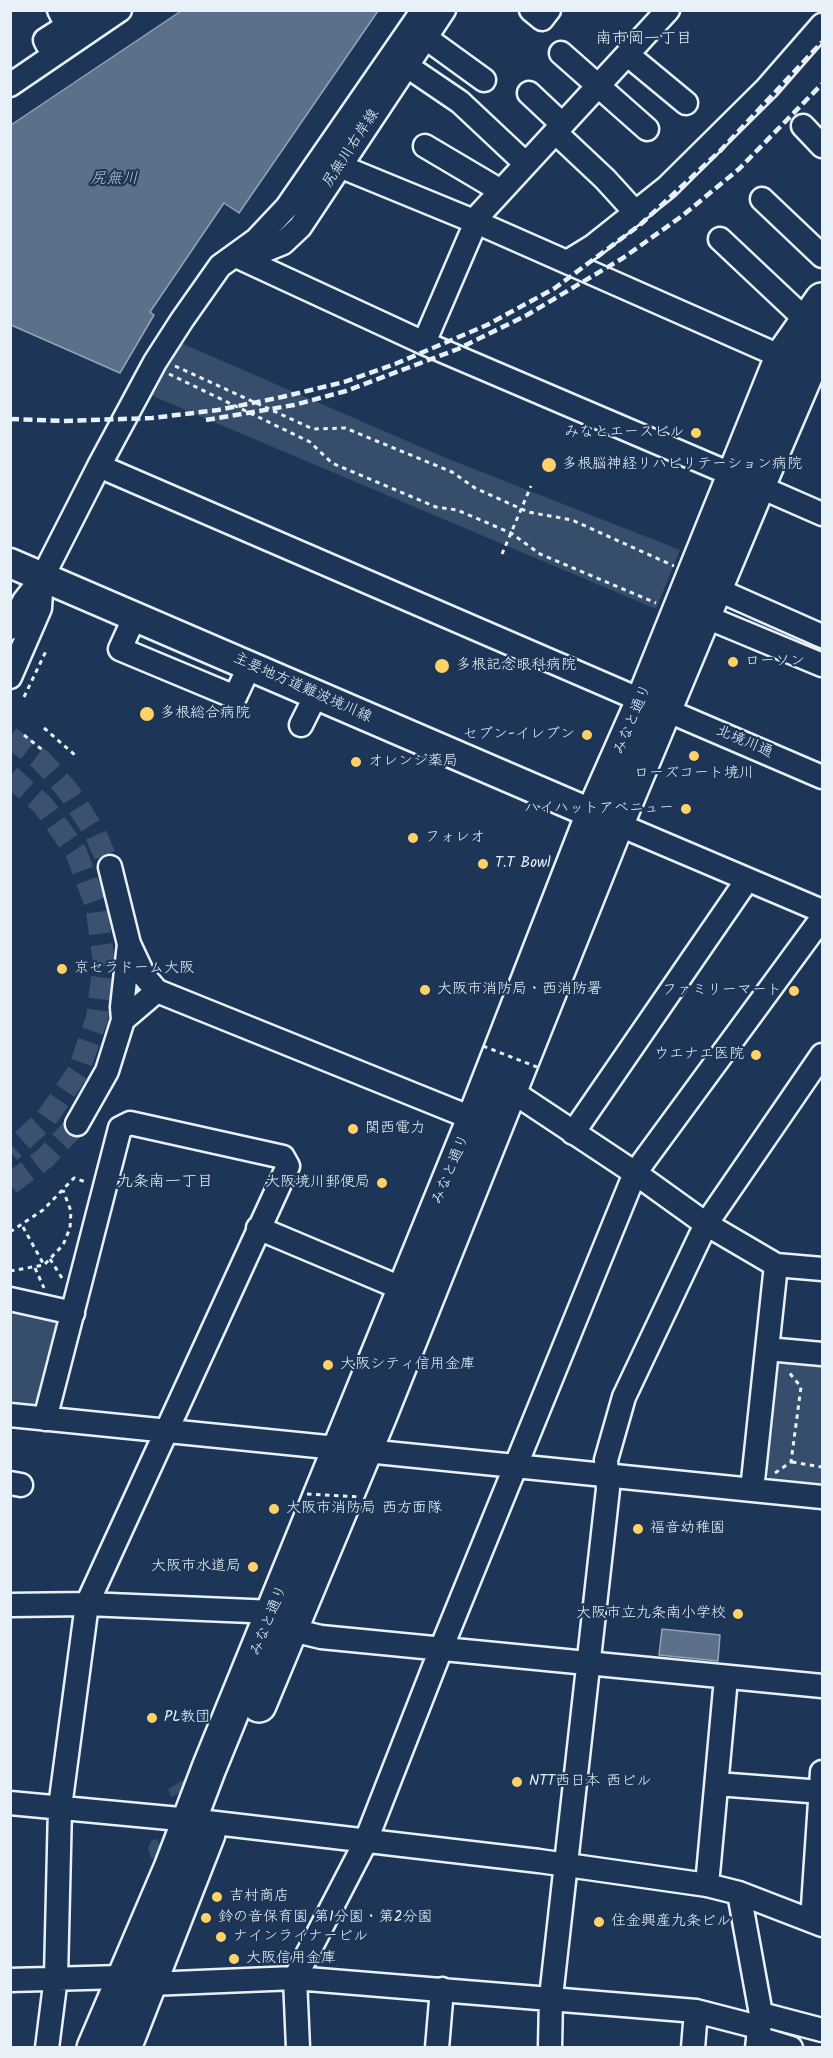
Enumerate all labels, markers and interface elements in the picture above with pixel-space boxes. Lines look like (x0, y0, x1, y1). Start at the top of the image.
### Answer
district label: 南市岡一丁目 (596, 30, 692, 50)
street label: 尻無川右岸線 (320, 106, 384, 192)
water label: 尻無川 (90, 170, 138, 190)
place label: みなとエースビル (564, 424, 684, 442)
marker: みなとエースビル (689, 426, 703, 440)
marker: 多根脳神経リハビリテーション病院 (540, 456, 558, 474)
place label: 多根脳神経リハビリテーション病院 (562, 456, 802, 474)
street label: 主要地方道難波境川線 (230, 650, 374, 728)
place label: ローソン (745, 653, 805, 671)
marker: ローソン (726, 655, 740, 669)
marker: 多根記念眼科病院 (433, 657, 451, 675)
place label: 多根記念眼科病院 (456, 657, 576, 675)
street label: みなと通り (611, 682, 657, 758)
marker: 多根総合病院 (138, 705, 156, 723)
place label: 多根総合病院 (160, 705, 250, 723)
street label: 北境川通 (713, 723, 775, 763)
place label: セブン-イレブン (463, 726, 575, 744)
marker: セブン-イレブン (580, 728, 594, 742)
marker: ローズコート境川 (687, 749, 701, 763)
place label: オレンジ薬局 (368, 753, 458, 771)
marker: オレンジ薬局 (349, 755, 363, 769)
place label: ローズコート境川 (634, 765, 754, 783)
place label: ハイハットアベニュー (524, 800, 674, 818)
marker: ハイハットアベニュー (679, 802, 693, 816)
place label: フォレオ (425, 829, 485, 847)
marker: フォレオ (406, 831, 420, 845)
place label: T.T Bowl (495, 855, 551, 873)
marker: T.T Bowl (476, 857, 490, 871)
place label: 京セラドーム大阪 (74, 960, 194, 978)
marker: 京セラドーム大阪 (55, 962, 69, 976)
place label: 大阪市消防局・西消防署 (437, 981, 602, 999)
place label: ファミリーマート (662, 982, 782, 1000)
marker: 大阪市消防局・西消防署 (418, 983, 432, 997)
marker: ファミリーマート (787, 984, 801, 998)
place label: ウエナエ医院 (654, 1046, 744, 1064)
marker: ウエナエ医院 (749, 1048, 763, 1062)
place label: 関西電力 (365, 1120, 425, 1138)
marker: 関西電力 (346, 1122, 360, 1136)
street label: みなと通り (429, 1132, 475, 1208)
district label: 九条南一丁目 (117, 1173, 213, 1193)
place label: 大阪境川郵便局 (265, 1174, 370, 1192)
marker: 大阪境川郵便局 (375, 1176, 389, 1190)
place label: 大阪シティ信用金庫 (340, 1356, 475, 1374)
marker: 大阪シティ信用金庫 (321, 1358, 335, 1372)
place label: 大阪市消防局 西方面隊 (286, 1500, 442, 1518)
marker: 大阪市消防局 西方面隊 (267, 1502, 281, 1516)
place label: 福音幼稚園 (650, 1520, 725, 1538)
marker: 福音幼稚園 (631, 1522, 645, 1536)
place label: 大阪市水道局 (151, 1558, 241, 1576)
marker: 大阪市水道局 (246, 1560, 260, 1574)
street label: みなと通り (248, 1583, 292, 1659)
place label: 大阪市立九条南小学校 (576, 1605, 726, 1623)
marker: 大阪市立九条南小学校 (731, 1607, 745, 1621)
place label: PL教団 (164, 1709, 210, 1727)
marker: PL教団 (145, 1711, 159, 1725)
place label: NTT西日本 西ビル (529, 1773, 651, 1791)
marker: NTT西日本 西ビル (510, 1775, 524, 1789)
place label: 吉村商店 (229, 1888, 289, 1906)
marker: 吉村商店 (210, 1890, 224, 1904)
place label: 鈴の音保育園 第1分園・第2分園 (218, 1909, 432, 1927)
marker: 鈴の音保育園 第1分園・第2分園 (199, 1911, 213, 1925)
place label: 住金興産九条ビル (611, 1913, 731, 1931)
marker: 住金興産九条ビル (592, 1915, 606, 1929)
place label: ナインライナービル (233, 1928, 368, 1946)
marker: ナインライナービル (214, 1930, 228, 1944)
place label: 大阪信用金庫 (246, 1950, 336, 1968)
marker: 大阪信用金庫 (227, 1952, 241, 1966)

